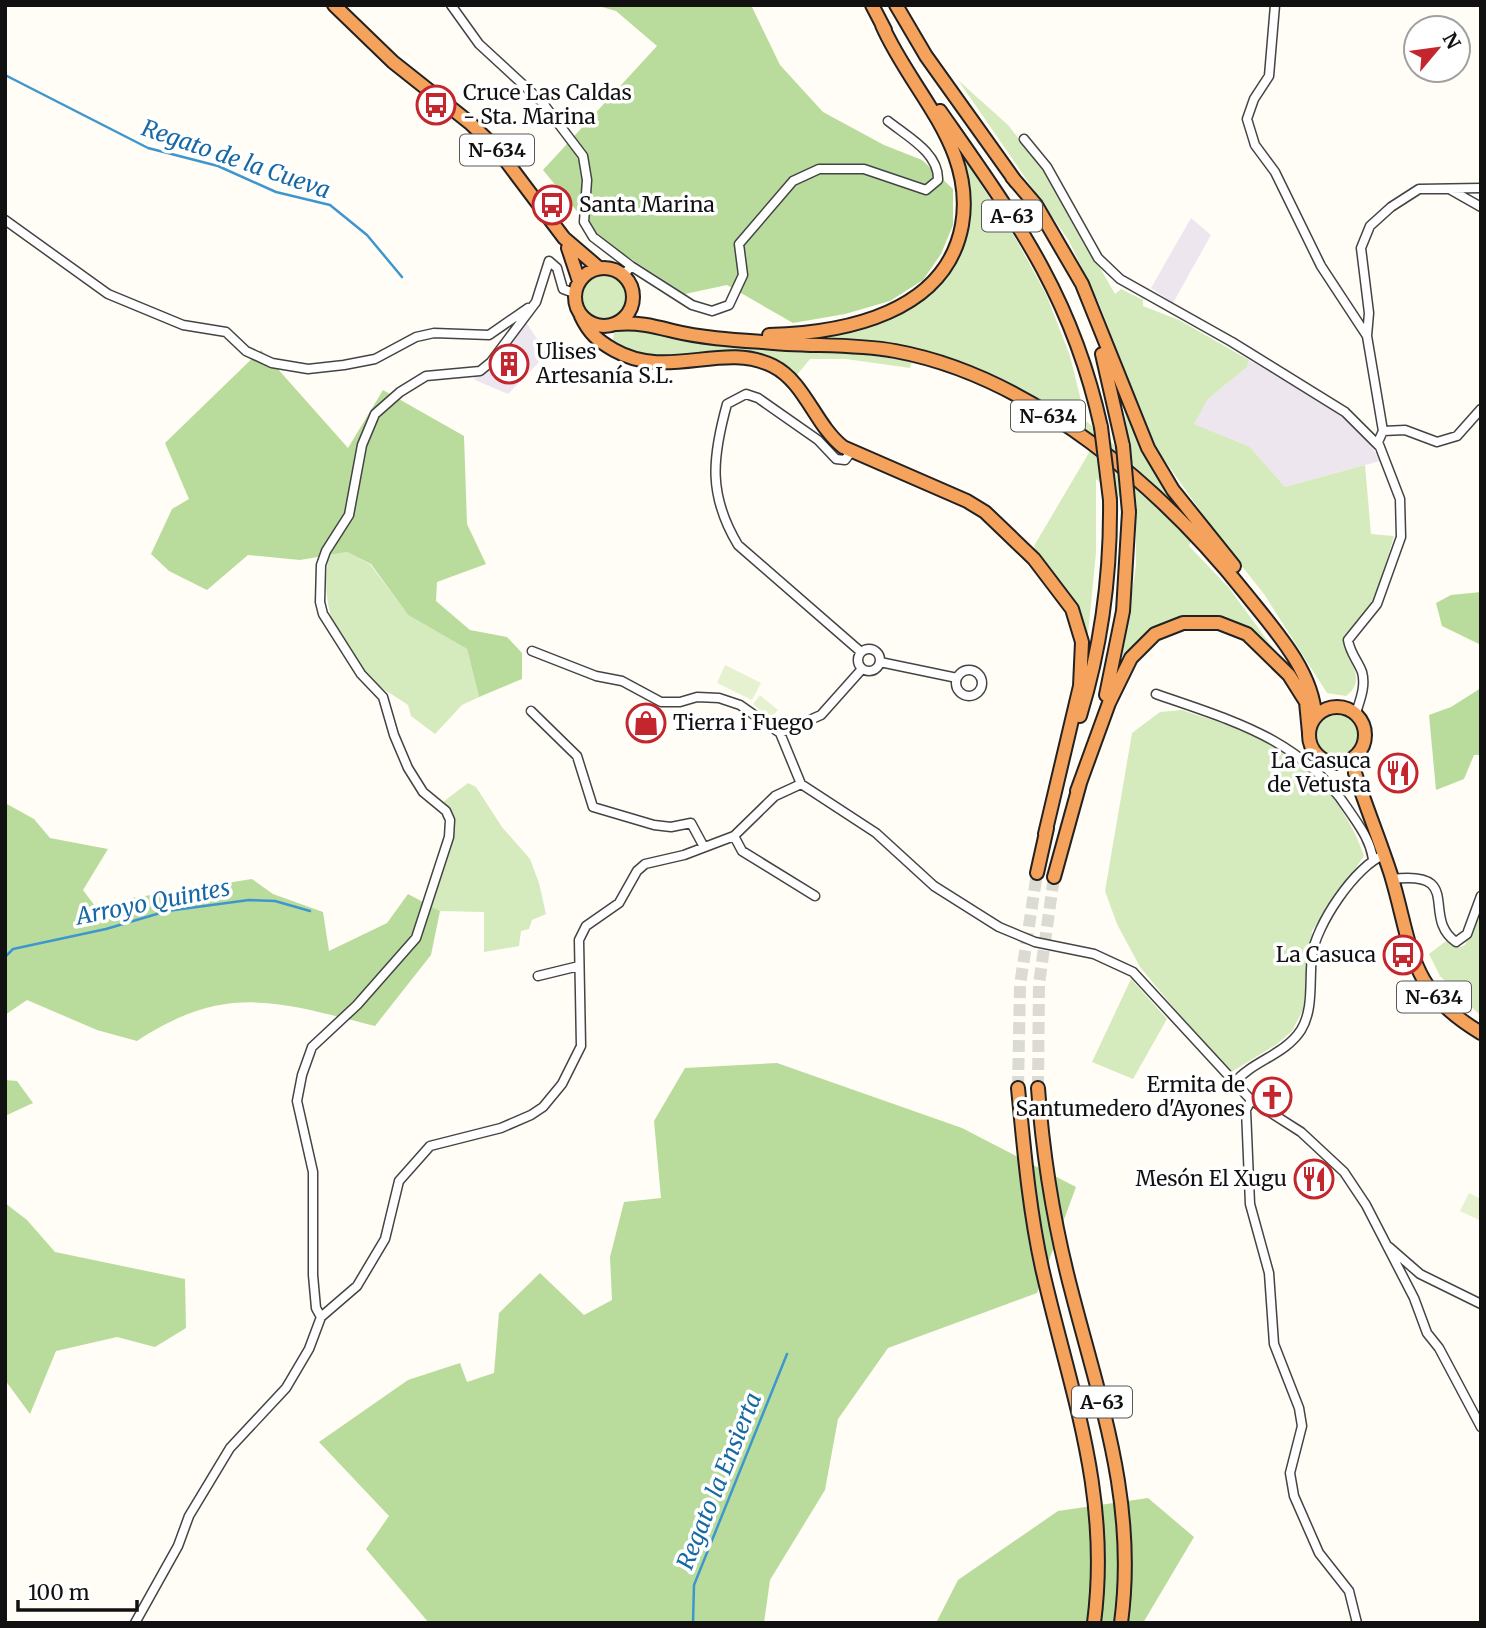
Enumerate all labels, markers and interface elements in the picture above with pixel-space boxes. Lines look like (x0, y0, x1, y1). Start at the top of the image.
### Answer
north arrow (1402, 14, 1472, 84)
text: N (1438, 28, 1466, 53)
place label: Cruce Las Caldas - Sta. Marina (463, 79, 632, 130)
bus stop icon: Cruce Las Caldas - Sta. Marina (415, 84, 457, 126)
water label: Regato de la Cueva (138, 113, 334, 204)
road number: N-634 (460, 134, 534, 166)
bus stop icon: Santa Marina (531, 184, 573, 226)
place label: Santa Marina (579, 191, 715, 218)
road number: A-63 (982, 200, 1042, 232)
place label: Ulises Artesanía S.L. (535, 338, 674, 389)
building icon: Ulises Artesanía S.L. (488, 343, 530, 385)
road number: N-634 (1011, 400, 1085, 432)
shop icon: Tierra i Fuego (625, 702, 667, 744)
place label: Tierra i Fuego (673, 709, 813, 736)
place label: La Casuca de Vetusta (1267, 747, 1371, 798)
restaurant icon: La Casuca de Vetusta (1377, 752, 1419, 794)
water label: Arroyo Quintes (72, 872, 232, 931)
bus stop icon: La Casuca (1382, 934, 1424, 976)
place label: La Casuca (1276, 941, 1376, 968)
road number: N-634 (1397, 981, 1471, 1012)
place label: Ermita de Santumedero d'Ayones (1016, 1071, 1245, 1122)
church icon: Ermita de Santumedero d'Ayones (1251, 1076, 1293, 1118)
restaurant icon: Mesón El Xugu (1293, 1158, 1335, 1200)
place label: Mesón El Xugu (1136, 1165, 1287, 1192)
road number: A-63 (1072, 1386, 1132, 1418)
water label: Regato la Ensierta (670, 1388, 767, 1574)
scale bar (18, 1568, 136, 1612)
text: 100 m (28, 1579, 90, 1606)

